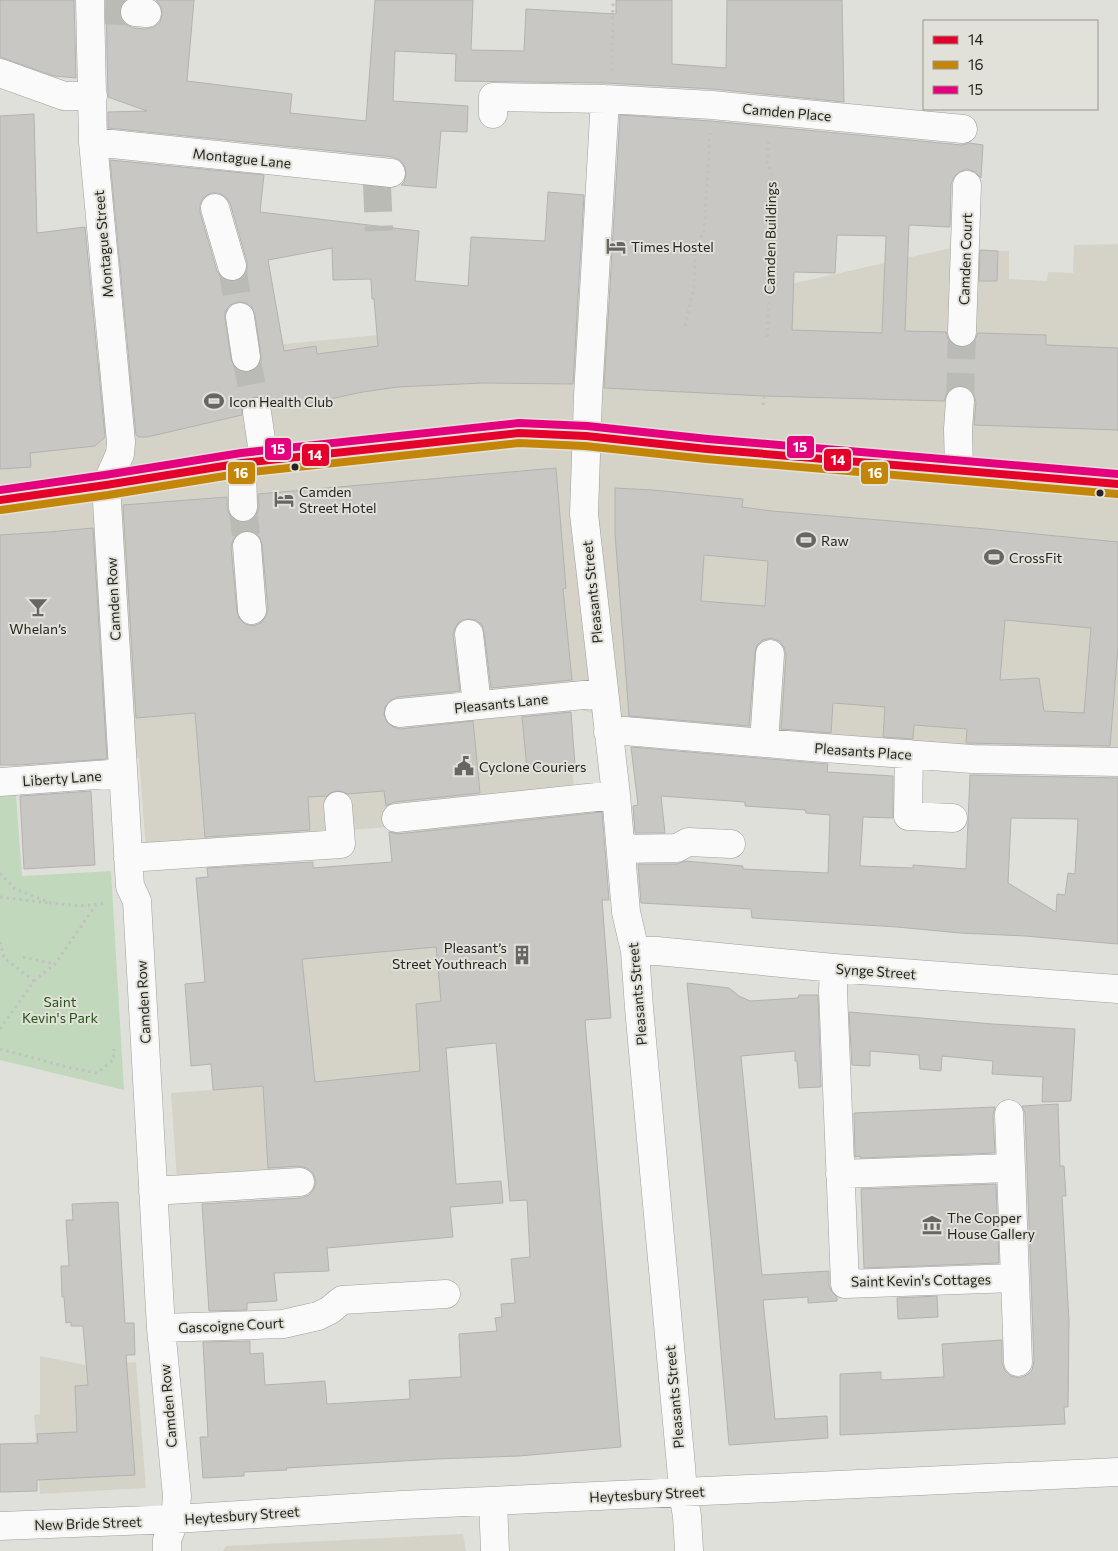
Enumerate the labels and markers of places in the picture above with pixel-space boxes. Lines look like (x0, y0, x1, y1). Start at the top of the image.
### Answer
hotel icon: Times Hostel (605, 235, 627, 257)
place label: Times Hostel (631, 238, 714, 255)
sports icon: Icon Health Club (203, 390, 225, 412)
place label: Icon Health Club (229, 393, 333, 410)
unlabelled marker (290, 462, 300, 472)
place label: Camden Street Hotel (299, 483, 377, 516)
hotel icon: Camden Street Hotel (273, 488, 295, 510)
unlabelled marker (1095, 488, 1105, 498)
sports icon: Raw (795, 529, 817, 551)
place label: Raw (821, 532, 849, 549)
sports icon: CrossFit (983, 546, 1005, 568)
place label: CrossFit (1009, 549, 1063, 566)
bar icon: Whelan’s (27, 596, 49, 618)
place label: Whelan’s (9, 620, 67, 637)
public building icon: Cyclone Couriers (453, 755, 475, 777)
place label: Cyclone Couriers (479, 758, 586, 775)
place label: Pleasant’s Street Youthreach (392, 939, 507, 972)
building icon: Pleasant’s Street Youthreach (511, 944, 533, 966)
place label: The Copper House Gallery (947, 1209, 1035, 1242)
museum icon: The Copper House Gallery (921, 1214, 943, 1236)

